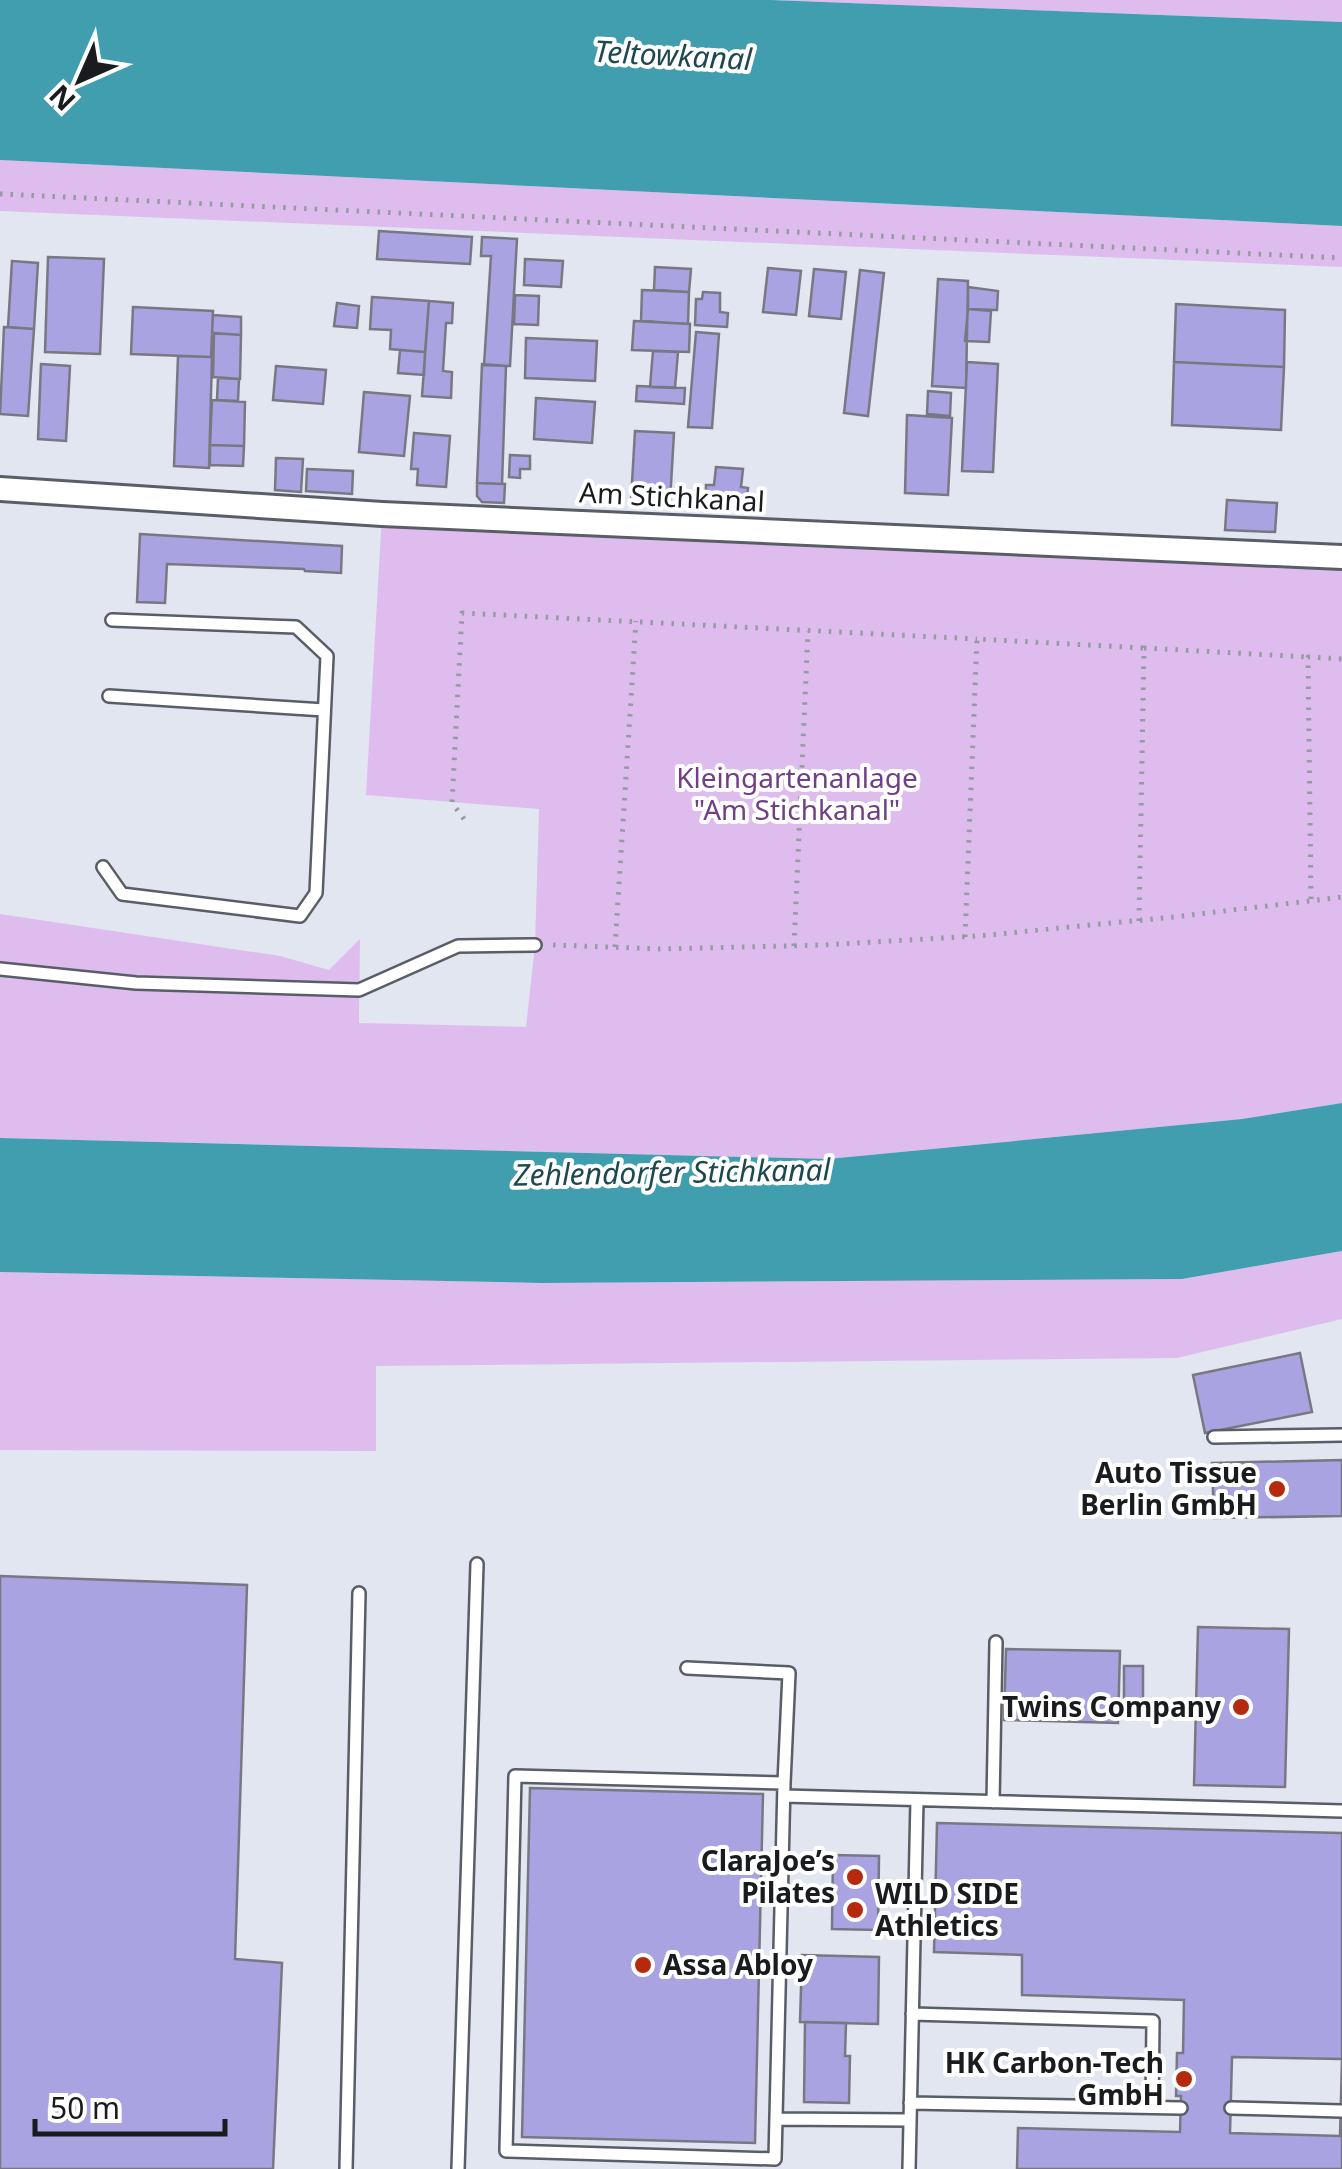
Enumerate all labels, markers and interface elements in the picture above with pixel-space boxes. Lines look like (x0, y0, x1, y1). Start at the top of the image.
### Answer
north arrow (30, 30, 130, 130)
water label: Teltowkanal (593, 30, 754, 79)
text: N (40, 77, 83, 120)
street label: Am Stichkanal (578, 472, 766, 520)
park label: Kleingartenanlage "Am Stichkanal" (676, 758, 918, 828)
water label: Zehlendorfer Stichkanal (512, 1148, 832, 1195)
place label: Auto Tissue Berlin GmbH (1080, 1453, 1257, 1523)
marker: Auto Tissue Berlin GmbH (1266, 1478, 1288, 1500)
place label: Twins Company (1002, 1687, 1221, 1725)
marker: Twins Company (1230, 1696, 1252, 1718)
place label: ClaraJoe’s Pilates (701, 1841, 835, 1911)
marker: ClaraJoe’s Pilates (844, 1866, 866, 1888)
place label: WILD SIDE Athletics (875, 1874, 1019, 1944)
marker: WILD SIDE Athletics (844, 1899, 866, 1921)
place label: Assa Abloy (663, 1945, 813, 1983)
marker: Assa Abloy (632, 1954, 654, 1976)
place label: HK Carbon-Tech GmbH (945, 2043, 1164, 2113)
marker: HK Carbon-Tech GmbH (1173, 2068, 1195, 2090)
scale bar (35, 2074, 225, 2136)
text: 50 m (50, 2087, 120, 2128)

